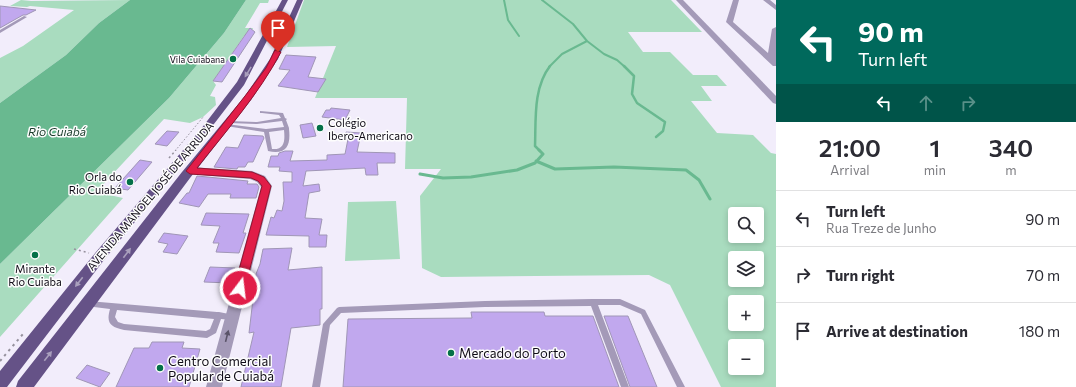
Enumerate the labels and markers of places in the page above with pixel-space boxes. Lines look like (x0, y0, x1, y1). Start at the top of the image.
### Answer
pin (261, 11, 295, 52)
place label: Vila Cuiabana (170, 54, 225, 65)
marker: Vila Cuiabana (228, 54, 238, 64)
place label: Colégio Ibero-Americano (328, 116, 413, 142)
marker: Colégio Ibero-Americano (315, 123, 325, 133)
place label: Orla do Rio Cuiabá (69, 170, 122, 196)
marker: Orla do Rio Cuiabá (125, 177, 135, 187)
marker: Mirante Rio Cuiaba (30, 250, 40, 260)
place label: Mirante Rio Cuiaba (8, 262, 62, 288)
place label: Mercado do Porto (459, 345, 566, 361)
marker: Mercado do Porto (446, 348, 456, 358)
place label: Centro Comercial Popular de Cuiabá (168, 353, 274, 384)
marker: Centro Comercial Popular de Cuiabá (155, 363, 165, 373)

